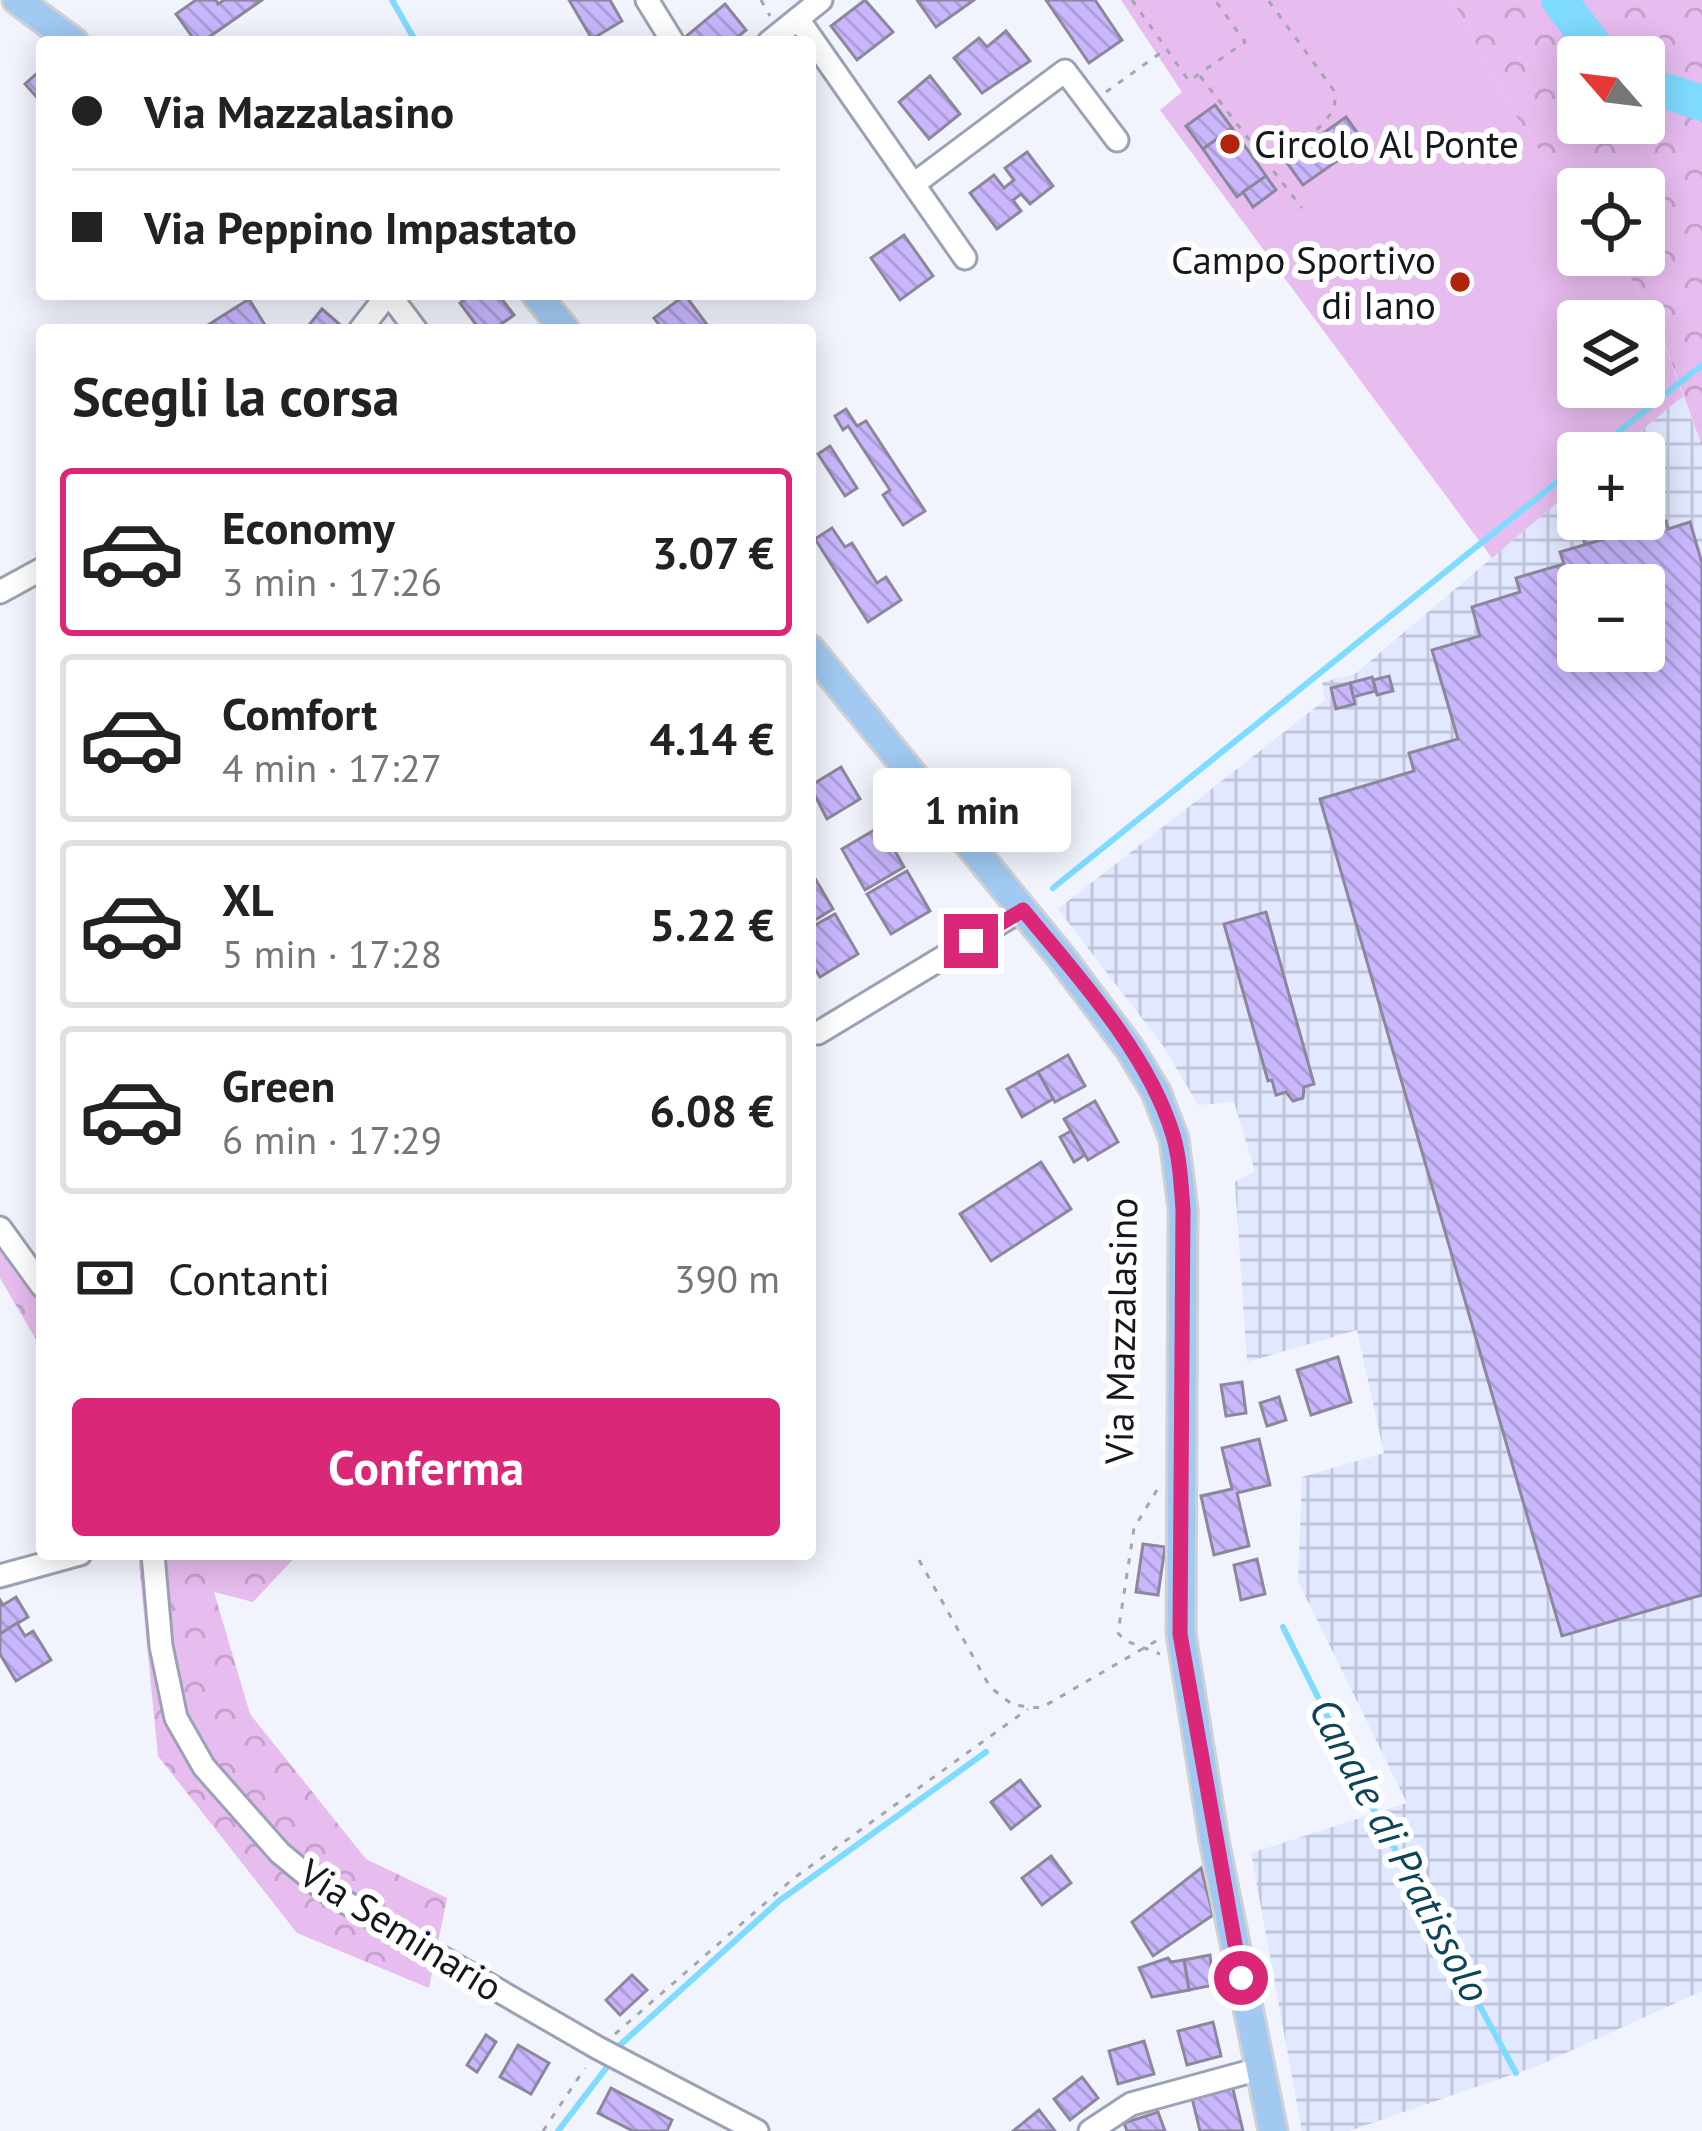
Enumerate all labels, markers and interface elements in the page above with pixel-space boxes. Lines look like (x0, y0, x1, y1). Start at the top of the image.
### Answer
north arrow (1557, 36, 1665, 144)
map controls (1557, 36, 1665, 672)
text: Via Mazzalasino (144, 82, 454, 140)
place label: Circolo Al Ponte (1254, 118, 1519, 169)
marker: Circolo Al Ponte (1217, 131, 1243, 157)
button: locate (1557, 168, 1665, 276)
text: Via Peppino Impastato (144, 198, 577, 256)
place label: Campo Sportivo di Iano (1171, 234, 1436, 330)
marker: Campo Sportivo di Iano (1447, 269, 1473, 295)
button: layers (1557, 300, 1665, 408)
text: Scegli la corsa (72, 361, 400, 431)
button: + (1557, 432, 1665, 540)
icon: car (78, 498, 186, 606)
text: Economy (222, 498, 395, 556)
text: 3.07 € (652, 523, 774, 581)
text: 3 min · 17:26 (222, 556, 442, 607)
button: − (1557, 564, 1665, 672)
icon: car (78, 684, 186, 792)
text: Comfort (222, 684, 377, 742)
text: 4.14 € (649, 709, 774, 767)
text: 4 min · 17:27 (222, 742, 442, 793)
callout: 1 min (872, 767, 1070, 851)
text: 1 min (924, 784, 1020, 835)
icon: car (78, 870, 186, 978)
text: XL (222, 870, 274, 928)
text: 5.22 € (649, 895, 774, 953)
route end (944, 914, 998, 968)
text: 5 min · 17:28 (222, 928, 442, 979)
icon: car (78, 1056, 186, 1164)
text: Green (222, 1056, 335, 1114)
text: 6.08 € (649, 1081, 774, 1139)
text: 6 min · 17:29 (222, 1114, 442, 1165)
street label: Via Mazzalasino (1093, 1197, 1148, 1466)
icon: cash (72, 1245, 138, 1311)
text: Contanti (168, 1249, 330, 1307)
text: 390 m (674, 1253, 780, 1304)
button: Conferma (72, 1398, 780, 1536)
water label: Canale di Pratissolo (1297, 1688, 1504, 2011)
street label: Via Seminario (289, 1846, 512, 2012)
route start (1214, 1951, 1268, 2005)

